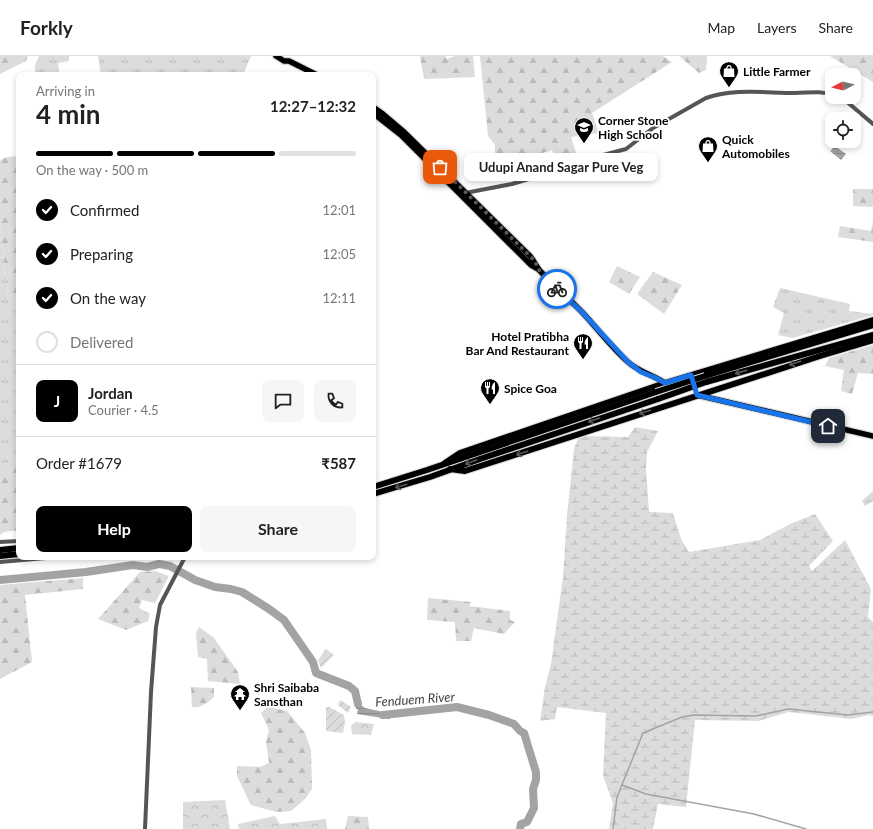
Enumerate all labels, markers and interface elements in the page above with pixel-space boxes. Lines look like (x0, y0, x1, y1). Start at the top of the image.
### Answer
text: Forkly (20, 16, 73, 39)
text: Map (707, 19, 735, 36)
text: Layers (757, 19, 797, 36)
text: Share (819, 19, 853, 36)
shop icon: Little Farmer (718, 60, 740, 88)
place label: Little Farmer (743, 64, 811, 79)
north arrow (825, 68, 861, 104)
map controls (825, 68, 861, 148)
text: Arriving in (36, 83, 95, 99)
text: 12:27–12:32 (270, 97, 356, 115)
text: 4 min (36, 98, 100, 130)
button: locate (825, 112, 861, 148)
place label: Corner Stone High School (598, 113, 669, 142)
school or university icon: Corner Stone High School (573, 116, 595, 144)
place label: Quick Automobiles (721, 132, 790, 161)
shop icon: Quick Automobiles (697, 135, 719, 163)
pin (423, 150, 457, 184)
callout: Udupi Anand Sagar Pure Veg (464, 153, 658, 181)
icon: bag (429, 156, 451, 178)
text: Udupi Anand Sagar Pure Veg (479, 159, 643, 175)
text: On the way · 500 m (36, 162, 148, 178)
icon: check (36, 199, 58, 221)
text: Confirmed (70, 201, 139, 219)
text: 12:01 (323, 202, 356, 218)
icon: check (36, 243, 58, 265)
text: Preparing (70, 245, 133, 263)
text: 12:05 (323, 246, 356, 262)
courier (537, 269, 577, 309)
icon: bike (546, 278, 568, 300)
icon: check (36, 287, 58, 309)
text: On the way (70, 289, 146, 307)
text: 12:11 (323, 290, 356, 306)
place label: Hotel Pratibha Bar And Restaurant (466, 329, 570, 358)
restaurant icon: Hotel Pratibha Bar And Restaurant (572, 332, 594, 360)
text: Delivered (70, 333, 133, 351)
one-way arrow (790, 360, 802, 368)
one-way arrow (735, 369, 748, 376)
restaurant icon: Spice Goa (479, 377, 501, 405)
button: chat (262, 380, 304, 422)
button: phone (314, 380, 356, 422)
place label: Spice Goa (504, 381, 557, 396)
text: Jordan (88, 384, 133, 402)
text: J (54, 392, 60, 410)
text: Courier · 4.5 (88, 402, 159, 418)
one-way arrow (639, 409, 652, 416)
pin (811, 409, 845, 443)
icon: home (817, 415, 839, 437)
one-way arrow (588, 417, 601, 424)
one-way arrow (515, 450, 528, 457)
text: Order #1679 (36, 454, 122, 472)
text: ₹587 (321, 454, 356, 472)
one-way arrow (465, 459, 478, 466)
one-way arrow (395, 483, 408, 490)
button: Help (36, 506, 192, 552)
button: Share (200, 506, 356, 552)
place label: Shri Saibaba Sansthan (254, 680, 319, 709)
temple icon: Shri Saibaba Sansthan (229, 683, 251, 711)
water label: Fenduem River (375, 688, 456, 710)

